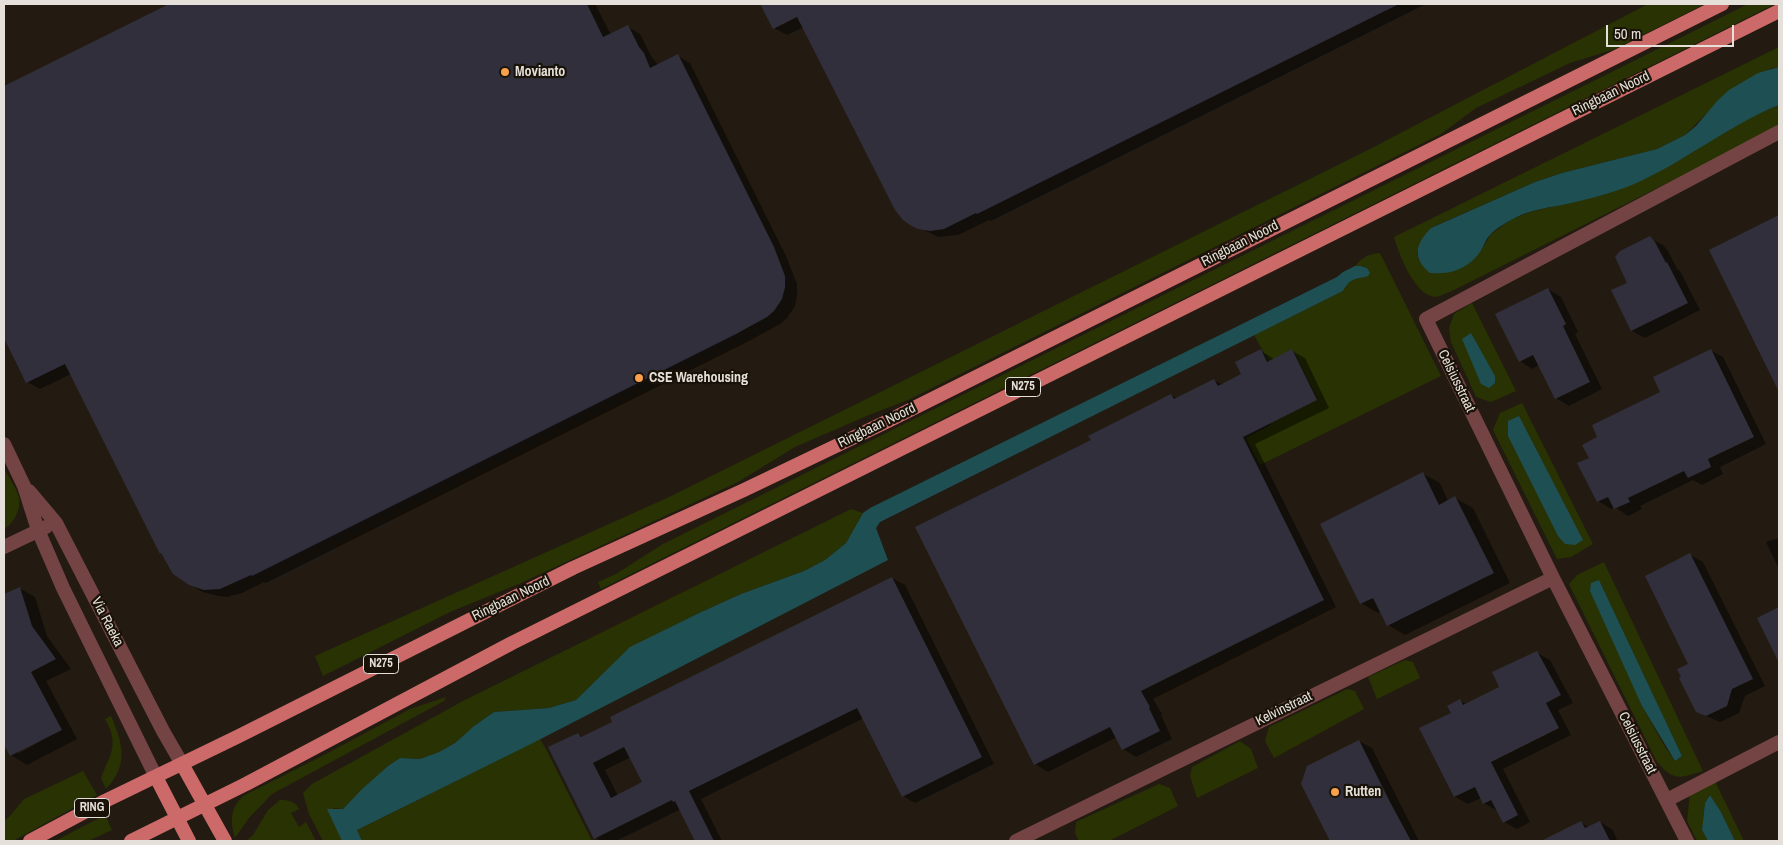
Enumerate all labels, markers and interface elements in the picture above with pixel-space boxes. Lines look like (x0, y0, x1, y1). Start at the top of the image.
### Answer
scale bar (1608, 15, 1736, 47)
text: 50 m (1614, 23, 1641, 44)
place label: Movianto (515, 64, 565, 80)
marker: Movianto (499, 66, 511, 78)
street label: Ringbaan Noord (1569, 68, 1653, 120)
street label: Ringbaan Noord (1199, 217, 1281, 271)
street label: Celsiusstraat (1434, 347, 1478, 415)
place label: CSE Warehousing (649, 370, 748, 386)
marker: CSE Warehousing (633, 372, 645, 384)
road number: N275 (1006, 378, 1040, 397)
street label: Ringbaan Noord (835, 400, 919, 452)
street label: Ringbaan Noord (469, 573, 553, 625)
street label: Via Raeka (87, 594, 127, 650)
road number: N275 (364, 654, 398, 674)
street label: Kelvinstraat (1253, 688, 1315, 730)
street label: Celsiusstraat (1614, 709, 1660, 777)
place label: Rutten (1345, 784, 1381, 800)
marker: Rutten (1329, 786, 1341, 798)
road number: RING (74, 798, 110, 818)

